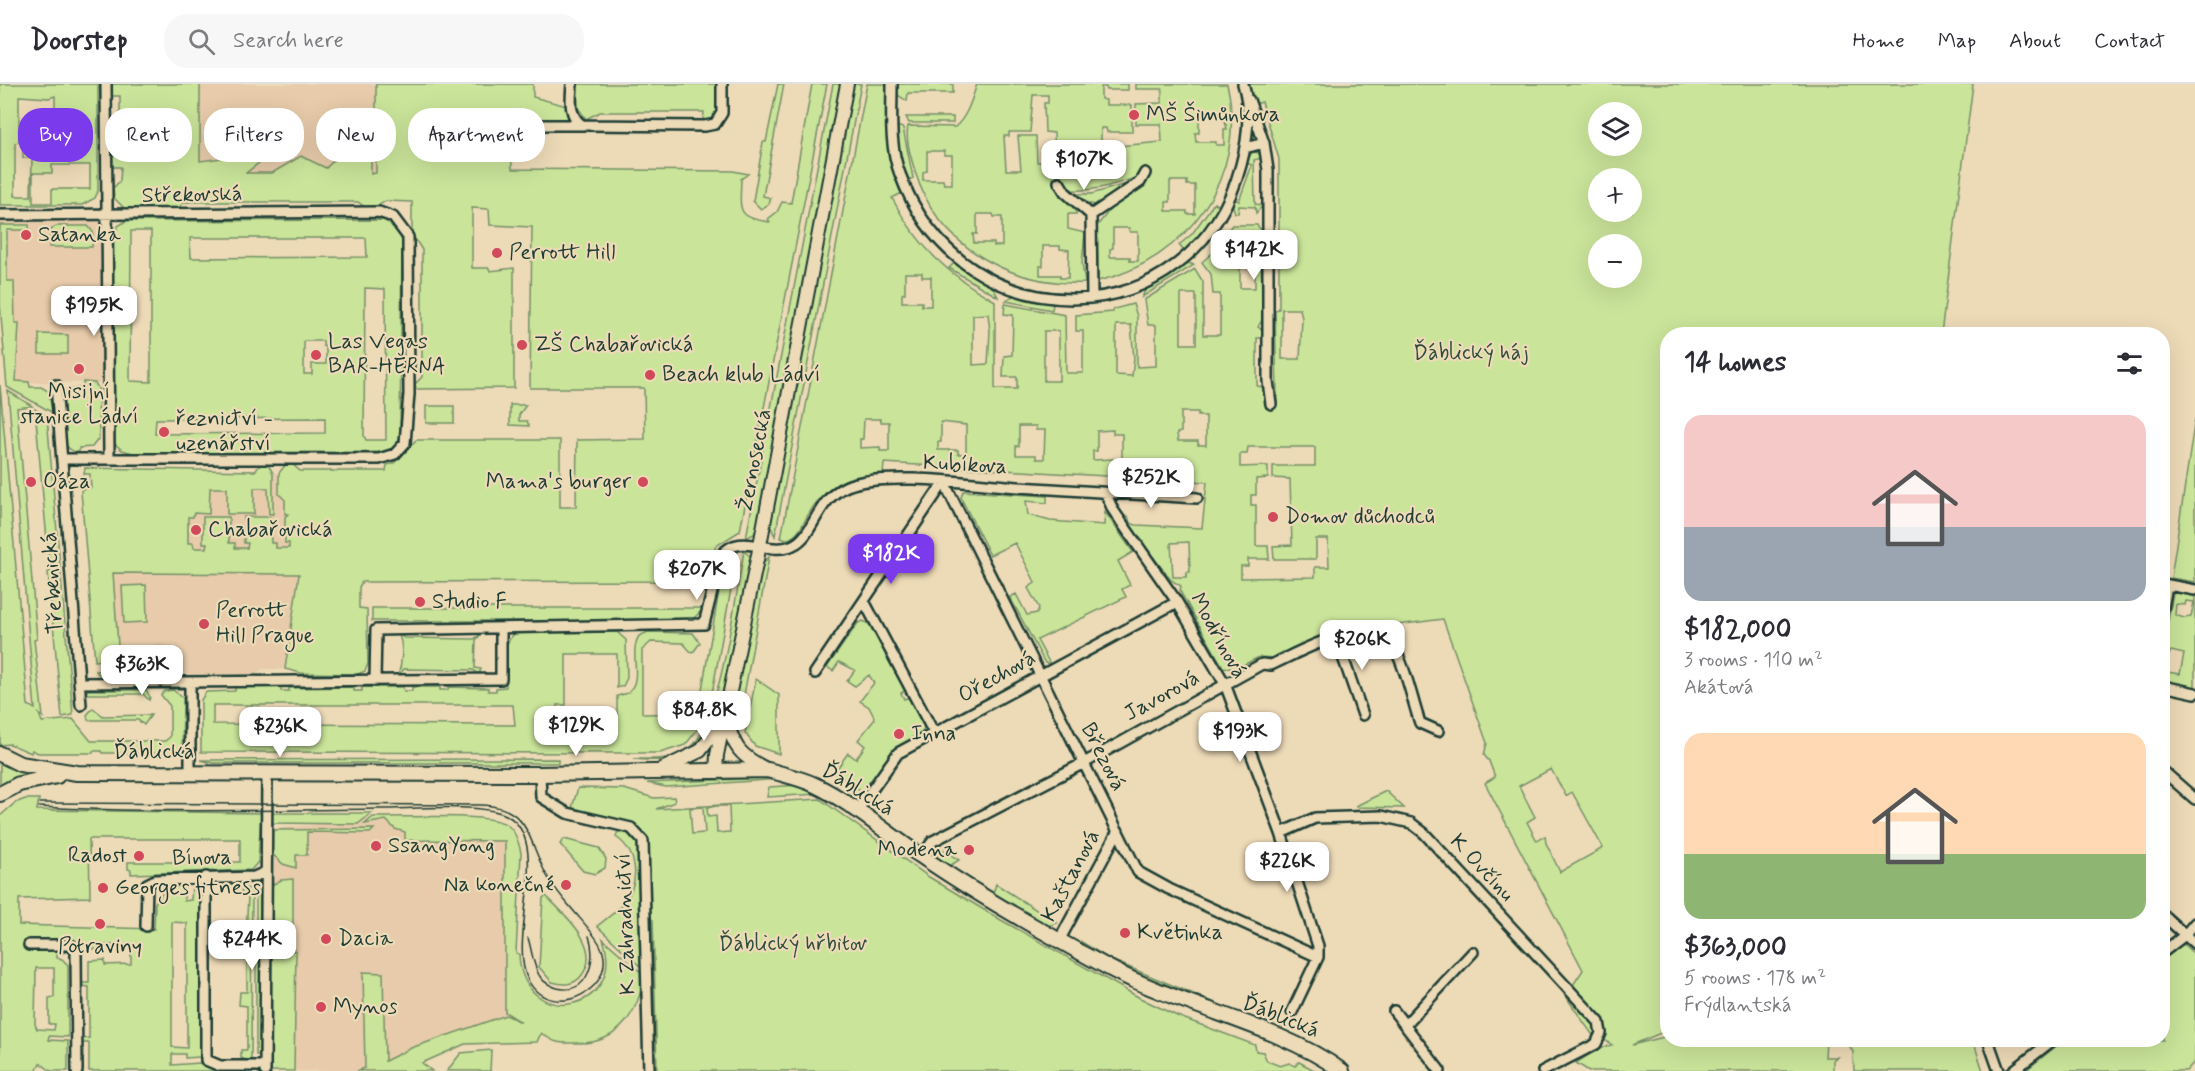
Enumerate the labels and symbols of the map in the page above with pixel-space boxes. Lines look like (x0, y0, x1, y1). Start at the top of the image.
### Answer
place label: MŠ Šimůnkova (1146, 101, 1280, 129)
marker: MŠ Šimůnkova (1127, 108, 1141, 122)
pin: $107K (1042, 140, 1126, 191)
street label: Střekovská (141, 180, 243, 210)
place label: Satanka (38, 221, 121, 249)
marker: Satanka (19, 228, 33, 242)
pin: $142K (1212, 230, 1296, 281)
place label: Perrott Hill (509, 239, 615, 267)
marker: Perrott Hill (490, 246, 504, 260)
pin: $195K (52, 286, 136, 337)
place label: Las Vegas BAR-HERNA (328, 328, 446, 381)
place label: ZŠ Chabařovická (534, 331, 693, 359)
marker: ZŠ Chabařovická (515, 338, 529, 352)
park label: Ďáblický háj (1413, 338, 1529, 367)
marker: Las Vegas BAR-HERNA (309, 348, 323, 362)
place label: Beach klub Ládví (662, 361, 821, 389)
marker: Misijní stanice Ládví (72, 362, 86, 376)
marker: Beach klub Ládví (643, 368, 657, 382)
place label: Misijní stanice Ládví (19, 378, 139, 431)
place label: řeznictví - uzenářství (176, 405, 273, 458)
street label: Žernosecká (731, 406, 779, 514)
marker: řeznictví - uzenářství (157, 425, 171, 439)
street label: Kubíkova (922, 449, 1008, 481)
pin: $252K (1109, 458, 1193, 509)
place label: Oáza (43, 468, 90, 496)
place label: Mama's burger (486, 468, 632, 497)
marker: Oáza (24, 475, 38, 489)
marker: Mama's burger (636, 475, 650, 489)
place label: Domov důchodců (1285, 503, 1435, 531)
marker: Domov důchodců (1266, 510, 1280, 524)
place label: Chabařovická (208, 516, 333, 544)
marker: Chabařovická (189, 523, 203, 537)
street label: Třebenická (35, 531, 71, 635)
pin: $182K (849, 534, 933, 585)
pin: $207K (655, 550, 739, 601)
place label: Studio F (432, 588, 507, 616)
street label: Modřínová (1183, 588, 1253, 684)
marker: Studio F (413, 595, 427, 609)
place label: Perrott Hill Prague (216, 597, 314, 653)
marker: Perrott Hill Prague (197, 617, 211, 631)
pin: $206K (1320, 620, 1404, 671)
street label: Ořechová (953, 644, 1041, 710)
pin: $363K (100, 645, 184, 696)
street label: Javorová (1119, 664, 1205, 728)
pin: $84.8K (655, 691, 753, 742)
pin: $129K (534, 706, 618, 757)
pin: $236K (238, 707, 322, 758)
pin: $193K (1198, 712, 1282, 763)
street label: Březová (1074, 718, 1132, 796)
place label: Inna (911, 720, 956, 748)
marker: Inna (892, 727, 906, 741)
street label: Ďáblická (114, 737, 194, 766)
street label: Ďáblická (816, 756, 900, 823)
street label: Kaštanová (1035, 825, 1107, 927)
street label: K Ovčínu (1444, 828, 1521, 908)
place label: SsangYong (388, 832, 495, 861)
place label: Modena (878, 836, 958, 864)
marker: SsangYong (369, 839, 383, 853)
place label: Radost (68, 842, 127, 870)
pin: $226K (1245, 842, 1329, 893)
street label: Bínova (172, 843, 232, 873)
marker: Modena (962, 843, 976, 857)
marker: Radost (132, 849, 146, 863)
street label: K Zahradnictví (610, 853, 642, 995)
place label: Na konečné (444, 871, 554, 899)
place label: Georges fitness (115, 874, 261, 905)
marker: Na konečné (559, 878, 573, 892)
marker: Georges fitness (96, 881, 110, 895)
marker: Potraviny (93, 917, 107, 931)
place label: Květinka (1137, 919, 1223, 947)
pin: $244K (210, 920, 294, 971)
place label: Dacia (338, 925, 394, 953)
marker: Květinka (1118, 926, 1132, 940)
park label: Ďáblický hřbitov (719, 929, 867, 958)
marker: Dacia (319, 932, 333, 946)
place label: Potraviny (58, 933, 142, 961)
street label: Ďáblická (1238, 988, 1324, 1045)
place label: Mynos (333, 993, 398, 1021)
marker: Mynos (314, 1000, 328, 1014)

